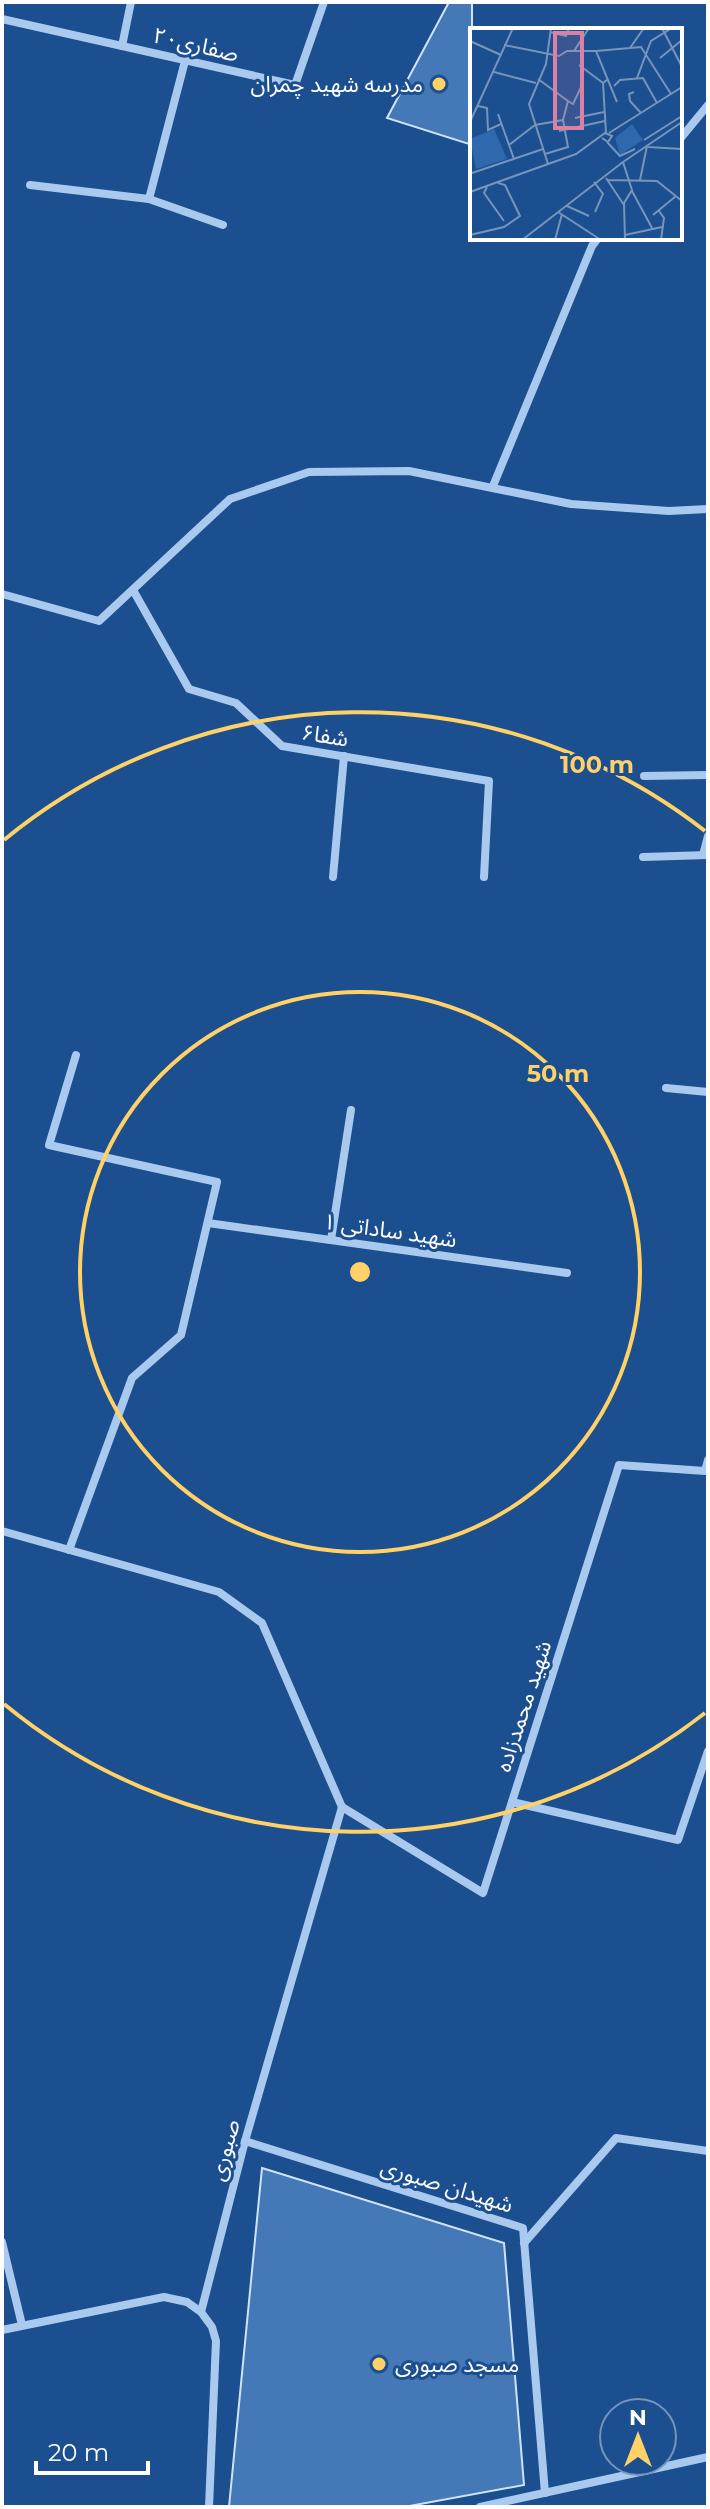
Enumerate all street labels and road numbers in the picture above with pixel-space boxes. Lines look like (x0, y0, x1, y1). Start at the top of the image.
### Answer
street label: صفاری۲۰ (150, 22, 241, 67)
street label: شفا۶ (300, 718, 350, 753)
street label: شهید ساداتی ۱ (321, 1208, 458, 1253)
street label: شهید محمدزاده (490, 1637, 557, 1775)
street label: صبوری (203, 2116, 246, 2184)
street label: شهیدان صبوری (377, 2153, 516, 2218)

